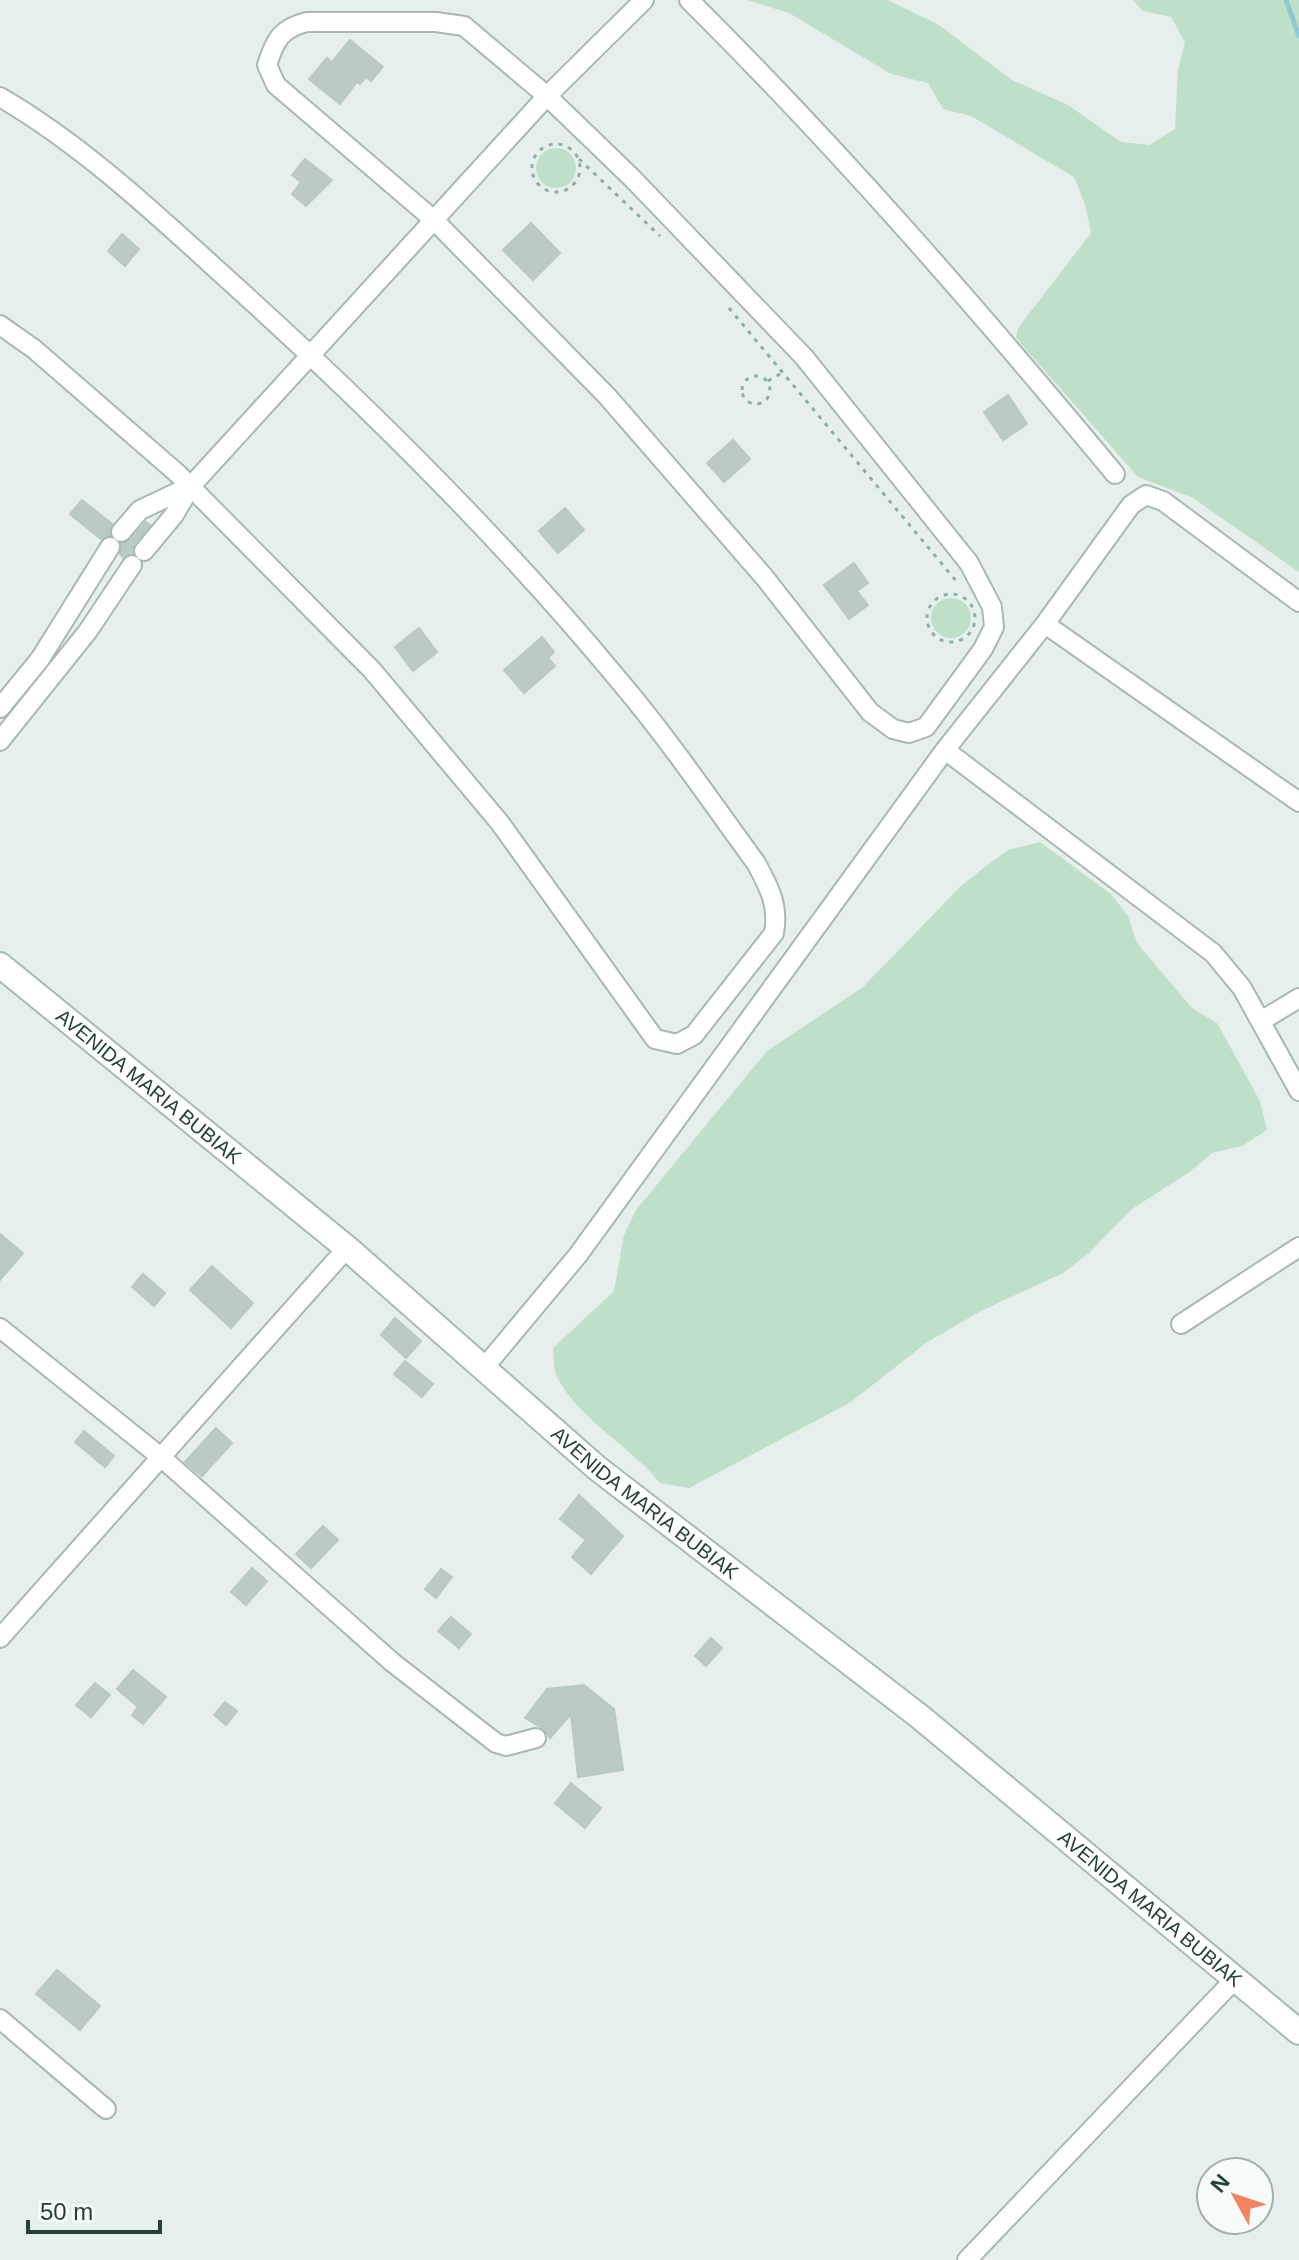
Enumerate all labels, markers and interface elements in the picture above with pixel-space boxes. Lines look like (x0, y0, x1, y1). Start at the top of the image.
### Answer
street label: AVENIDA MARIA BUBIAK (52, 1004, 246, 1169)
street label: AVENIDA MARIA BUBIAK (547, 1422, 743, 1584)
street label: AVENIDA MARIA BUBIAK (1054, 1826, 1247, 1991)
north arrow (1195, 2156, 1275, 2236)
text: N (1205, 2169, 1235, 2198)
scale bar (28, 2184, 160, 2234)
text: 50 m (40, 2198, 93, 2225)

